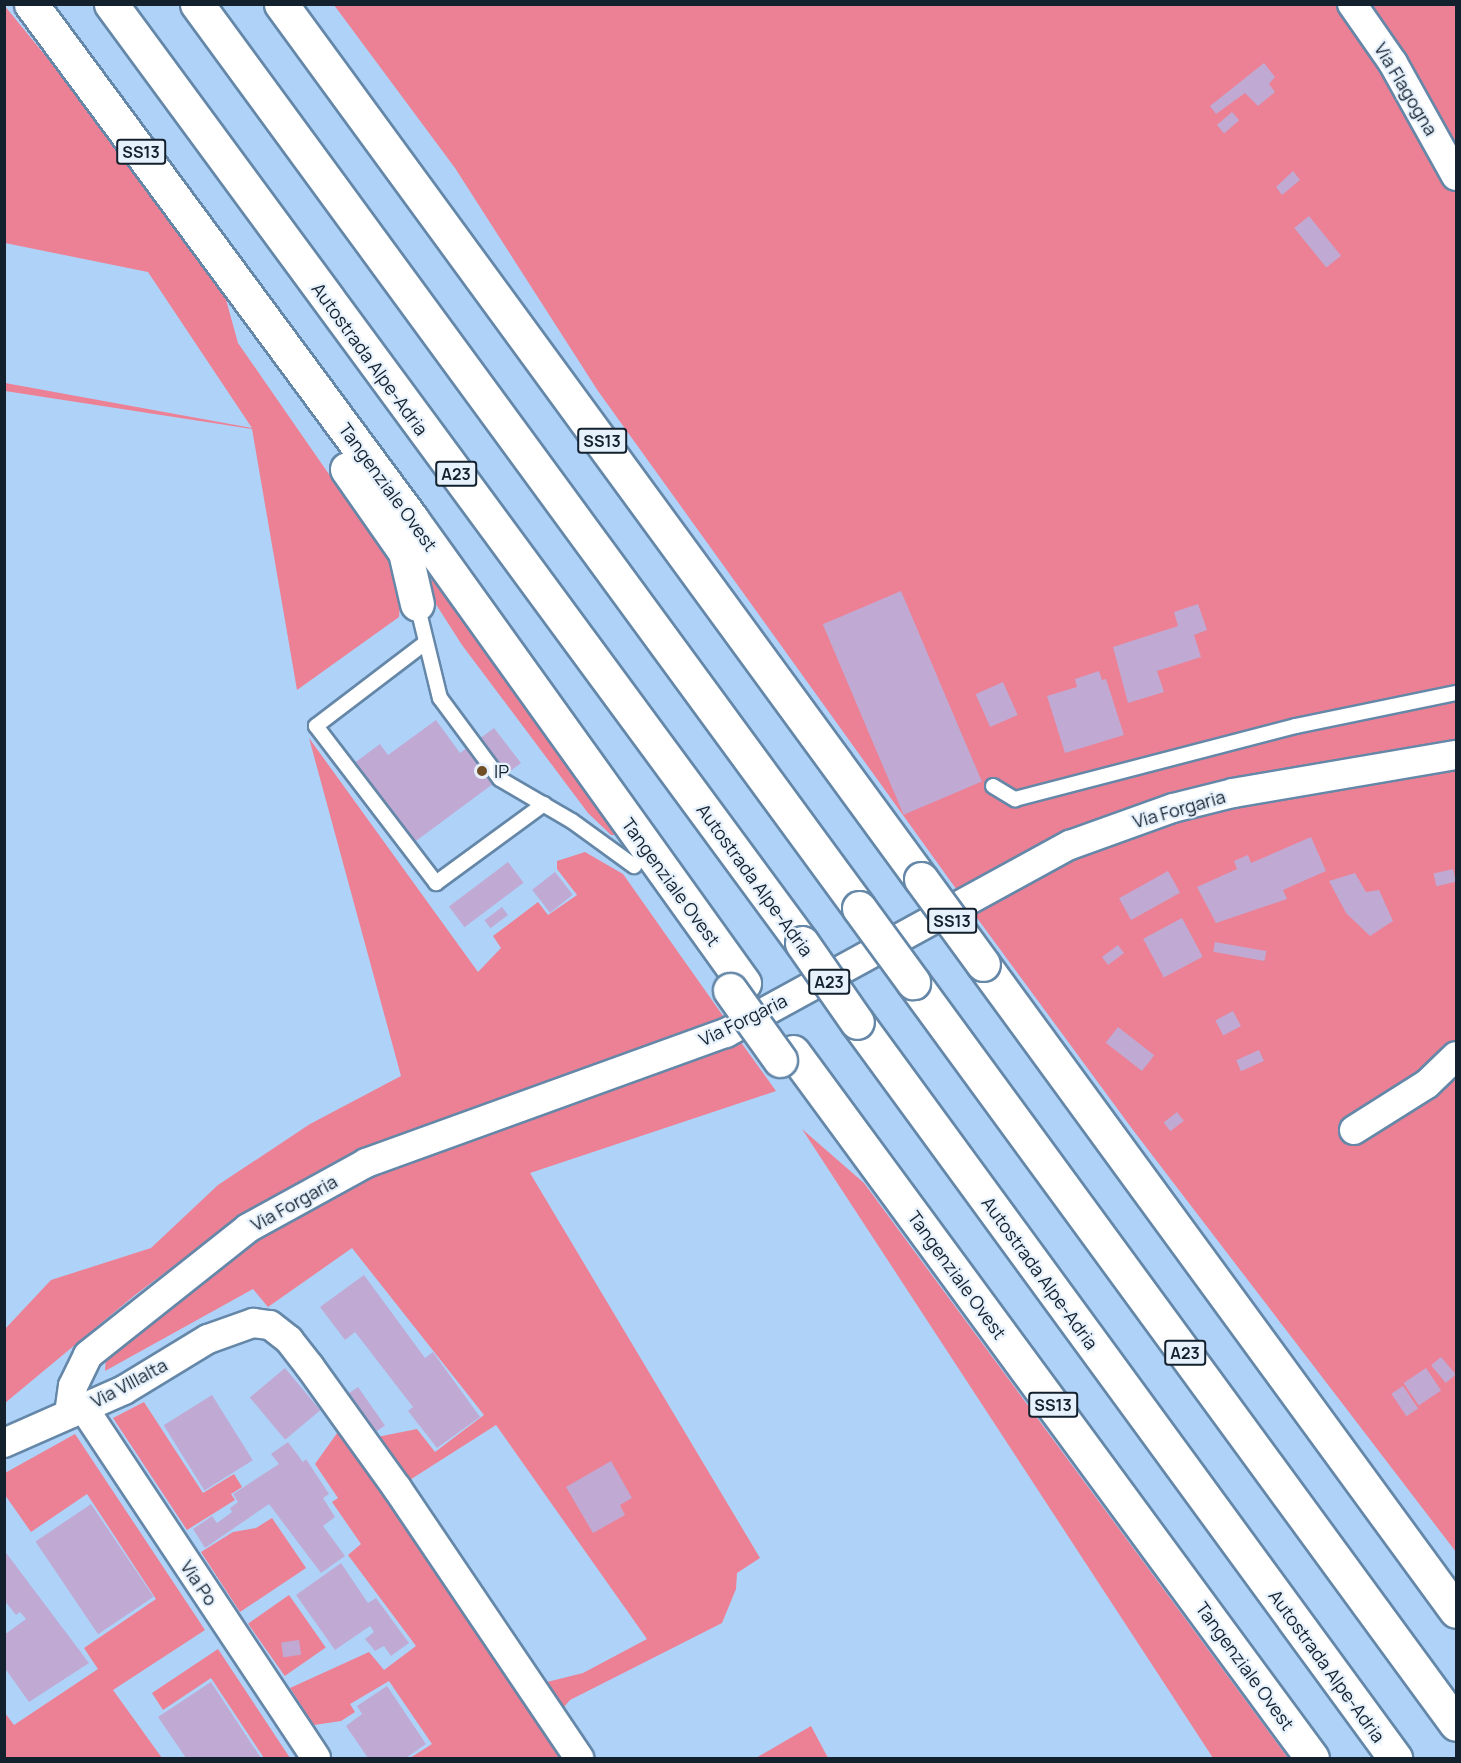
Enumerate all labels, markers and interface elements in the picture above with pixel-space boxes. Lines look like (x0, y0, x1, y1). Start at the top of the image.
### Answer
street label: Via Flagogna (1370, 39, 1442, 139)
road number: SS13 (116, 139, 166, 165)
street label: Autostrada Alpe-Adria (307, 279, 433, 439)
street label: Tangenziale Ovest (334, 419, 442, 555)
road number: SS13 (576, 428, 628, 454)
road number: A23 (435, 461, 477, 487)
place label: IP (494, 760, 509, 782)
marker: IP (475, 764, 489, 778)
street label: Via Forgaria (1130, 785, 1228, 833)
street label: Autostrada Alpe-Adria (692, 800, 818, 960)
street label: Tangenziale Ovest (617, 814, 725, 950)
road number: SS13 (926, 908, 978, 934)
road number: A23 (808, 969, 850, 995)
street label: Via Forgaria (695, 989, 791, 1051)
street label: Via Forgaria (247, 1170, 341, 1236)
street label: Autostrada Alpe-Adria (977, 1193, 1103, 1353)
street label: Tangenziale Ovest (903, 1207, 1011, 1343)
road number: A23 (1164, 1340, 1206, 1366)
street label: Via VIllalta (87, 1354, 171, 1412)
road number: SS13 (1028, 1392, 1078, 1418)
street label: Via Po (176, 1556, 222, 1610)
street label: Autostrada Alpe-Adria (1264, 1586, 1390, 1746)
street label: Tangenziale Ovest (1191, 1598, 1299, 1734)

